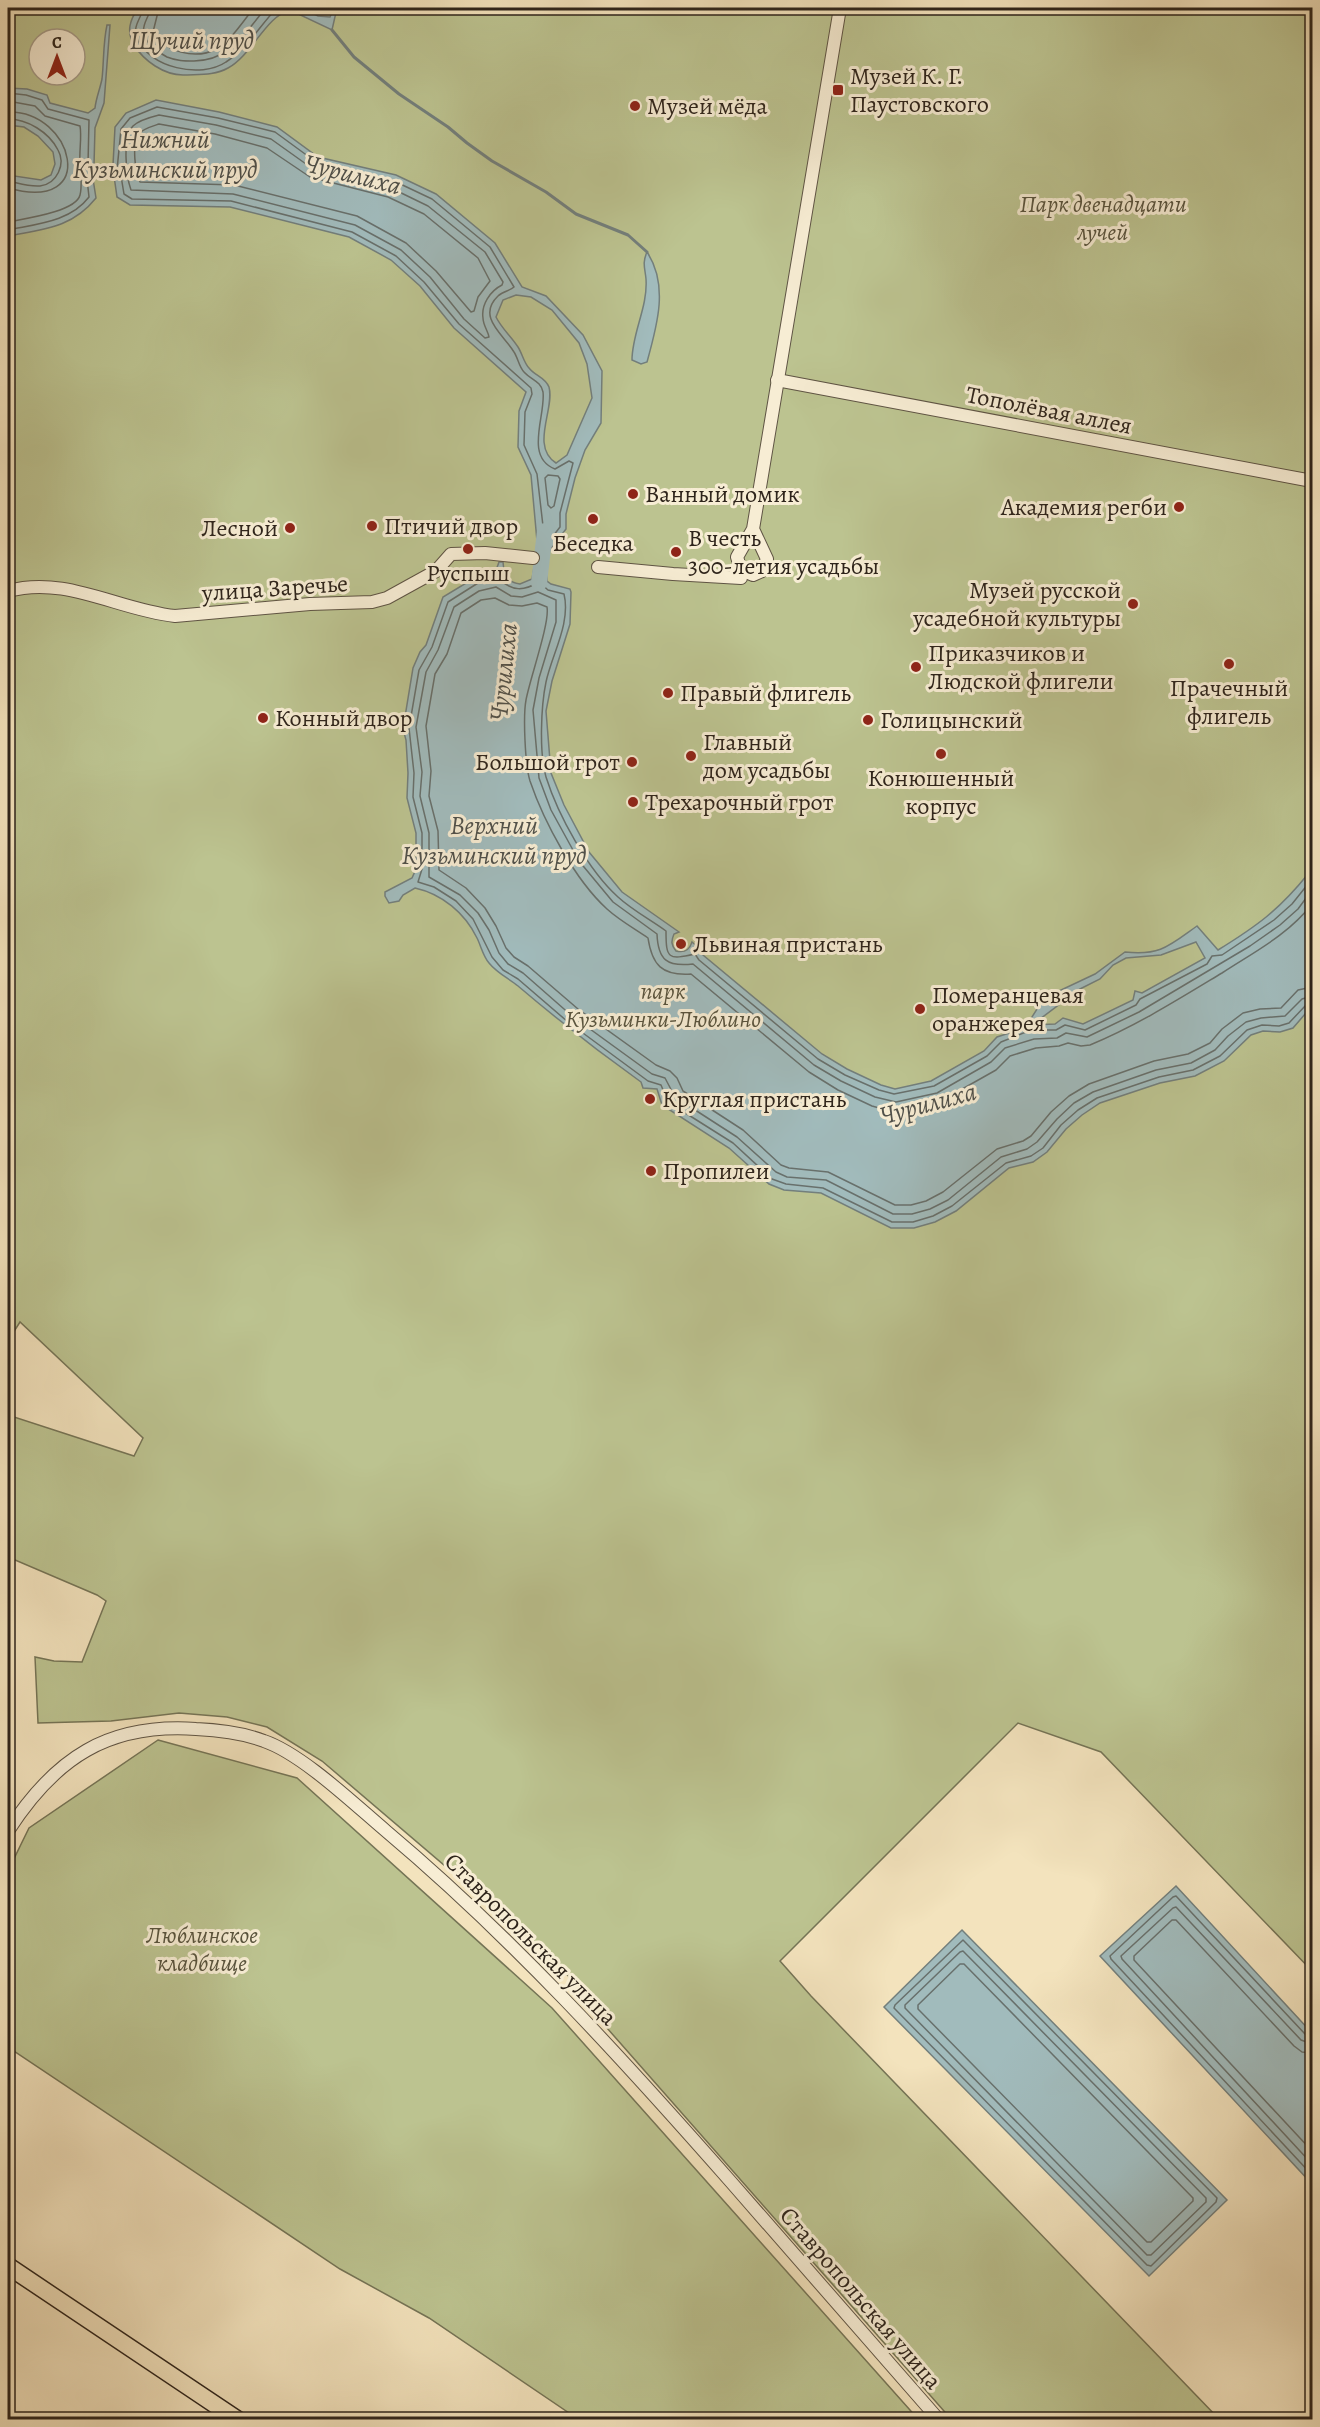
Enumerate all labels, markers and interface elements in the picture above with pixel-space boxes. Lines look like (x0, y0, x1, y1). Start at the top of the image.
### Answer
water label: Щучий пруд (130, 23, 254, 58)
north arrow (27, 27, 87, 87)
text: С (52, 32, 62, 54)
place label: Музей К. Г. Паустовского (850, 60, 989, 120)
marker: Музей К. Г. Паустовского (831, 83, 845, 97)
place label: Музей мёда (647, 90, 768, 122)
marker: Музей мёда (628, 99, 642, 113)
water label: Нижний Кузьминский пруд (73, 122, 257, 187)
water label: Чурилиха (301, 146, 405, 203)
park label: Парк двенадцати лучей (1019, 188, 1187, 248)
street label: Тополёвая аллея (963, 378, 1135, 442)
place label: Ванный домик (645, 478, 800, 510)
marker: Ванный домик (626, 487, 640, 501)
place label: Академия регби (1000, 491, 1167, 523)
marker: Академия регби (1172, 500, 1186, 514)
place label: Птичий двор (384, 510, 518, 542)
place label: Лесной (201, 512, 278, 544)
marker: Беседка (586, 512, 600, 526)
marker: Птичий двор (365, 519, 379, 533)
marker: Лесной (283, 521, 297, 535)
place label: В честь 300-летия усадьбы (688, 522, 879, 582)
place label: Беседка (552, 527, 634, 559)
marker: Руспыш (461, 542, 475, 556)
marker: В честь 300-летия усадьбы (669, 545, 683, 559)
place label: Руспыш (426, 557, 510, 589)
street label: улица Заречье (200, 567, 349, 609)
place label: Музей русской усадебной культуры (912, 574, 1121, 634)
marker: Музей русской усадебной культуры (1126, 597, 1140, 611)
water label: Чурилиха (481, 621, 526, 723)
place label: Приказчиков и Людской флигели (928, 637, 1114, 697)
marker: Прачечный флигель (1222, 657, 1236, 671)
marker: Приказчиков и Людской флигели (909, 660, 923, 674)
place label: Прачечный флигель (1170, 672, 1288, 732)
place label: Правый флигель (680, 677, 851, 709)
marker: Правый флигель (661, 686, 675, 700)
place label: Конный двор (275, 702, 412, 734)
place label: Голицынский (880, 704, 1023, 736)
marker: Конный двор (256, 711, 270, 725)
marker: Голицынский (861, 713, 875, 727)
place label: Главный дом усадьбы (702, 726, 830, 786)
place label: Большой грот (475, 746, 620, 778)
marker: Конюшенный корпус (934, 747, 948, 761)
marker: Главный дом усадьбы (684, 749, 698, 763)
marker: Большой грот (625, 755, 639, 769)
place label: Конюшенный корпус (868, 762, 1014, 822)
place label: Трехарочный грот (645, 786, 834, 818)
marker: Трехарочный грот (626, 795, 640, 809)
water label: Верхний Кузьминский пруд (402, 808, 586, 873)
place label: Львиная пристань (693, 928, 883, 960)
marker: Львиная пристань (674, 937, 688, 951)
park label: парк Кузьминки-Люблино (565, 975, 761, 1035)
place label: Померанцевая оранжерея (932, 979, 1084, 1039)
marker: Померанцевая оранжерея (913, 1002, 927, 1016)
water label: Чурилиха (876, 1074, 980, 1133)
place label: Круглая пристань (662, 1083, 847, 1115)
marker: Круглая пристань (643, 1092, 657, 1106)
place label: Пропилеи (663, 1155, 769, 1187)
marker: Пропилеи (644, 1164, 658, 1178)
street label: Ставропольская улица (438, 1846, 624, 2032)
park label: Люблинское кладбище (145, 1919, 258, 1979)
street label: Ставропольская улица (773, 2200, 949, 2396)

